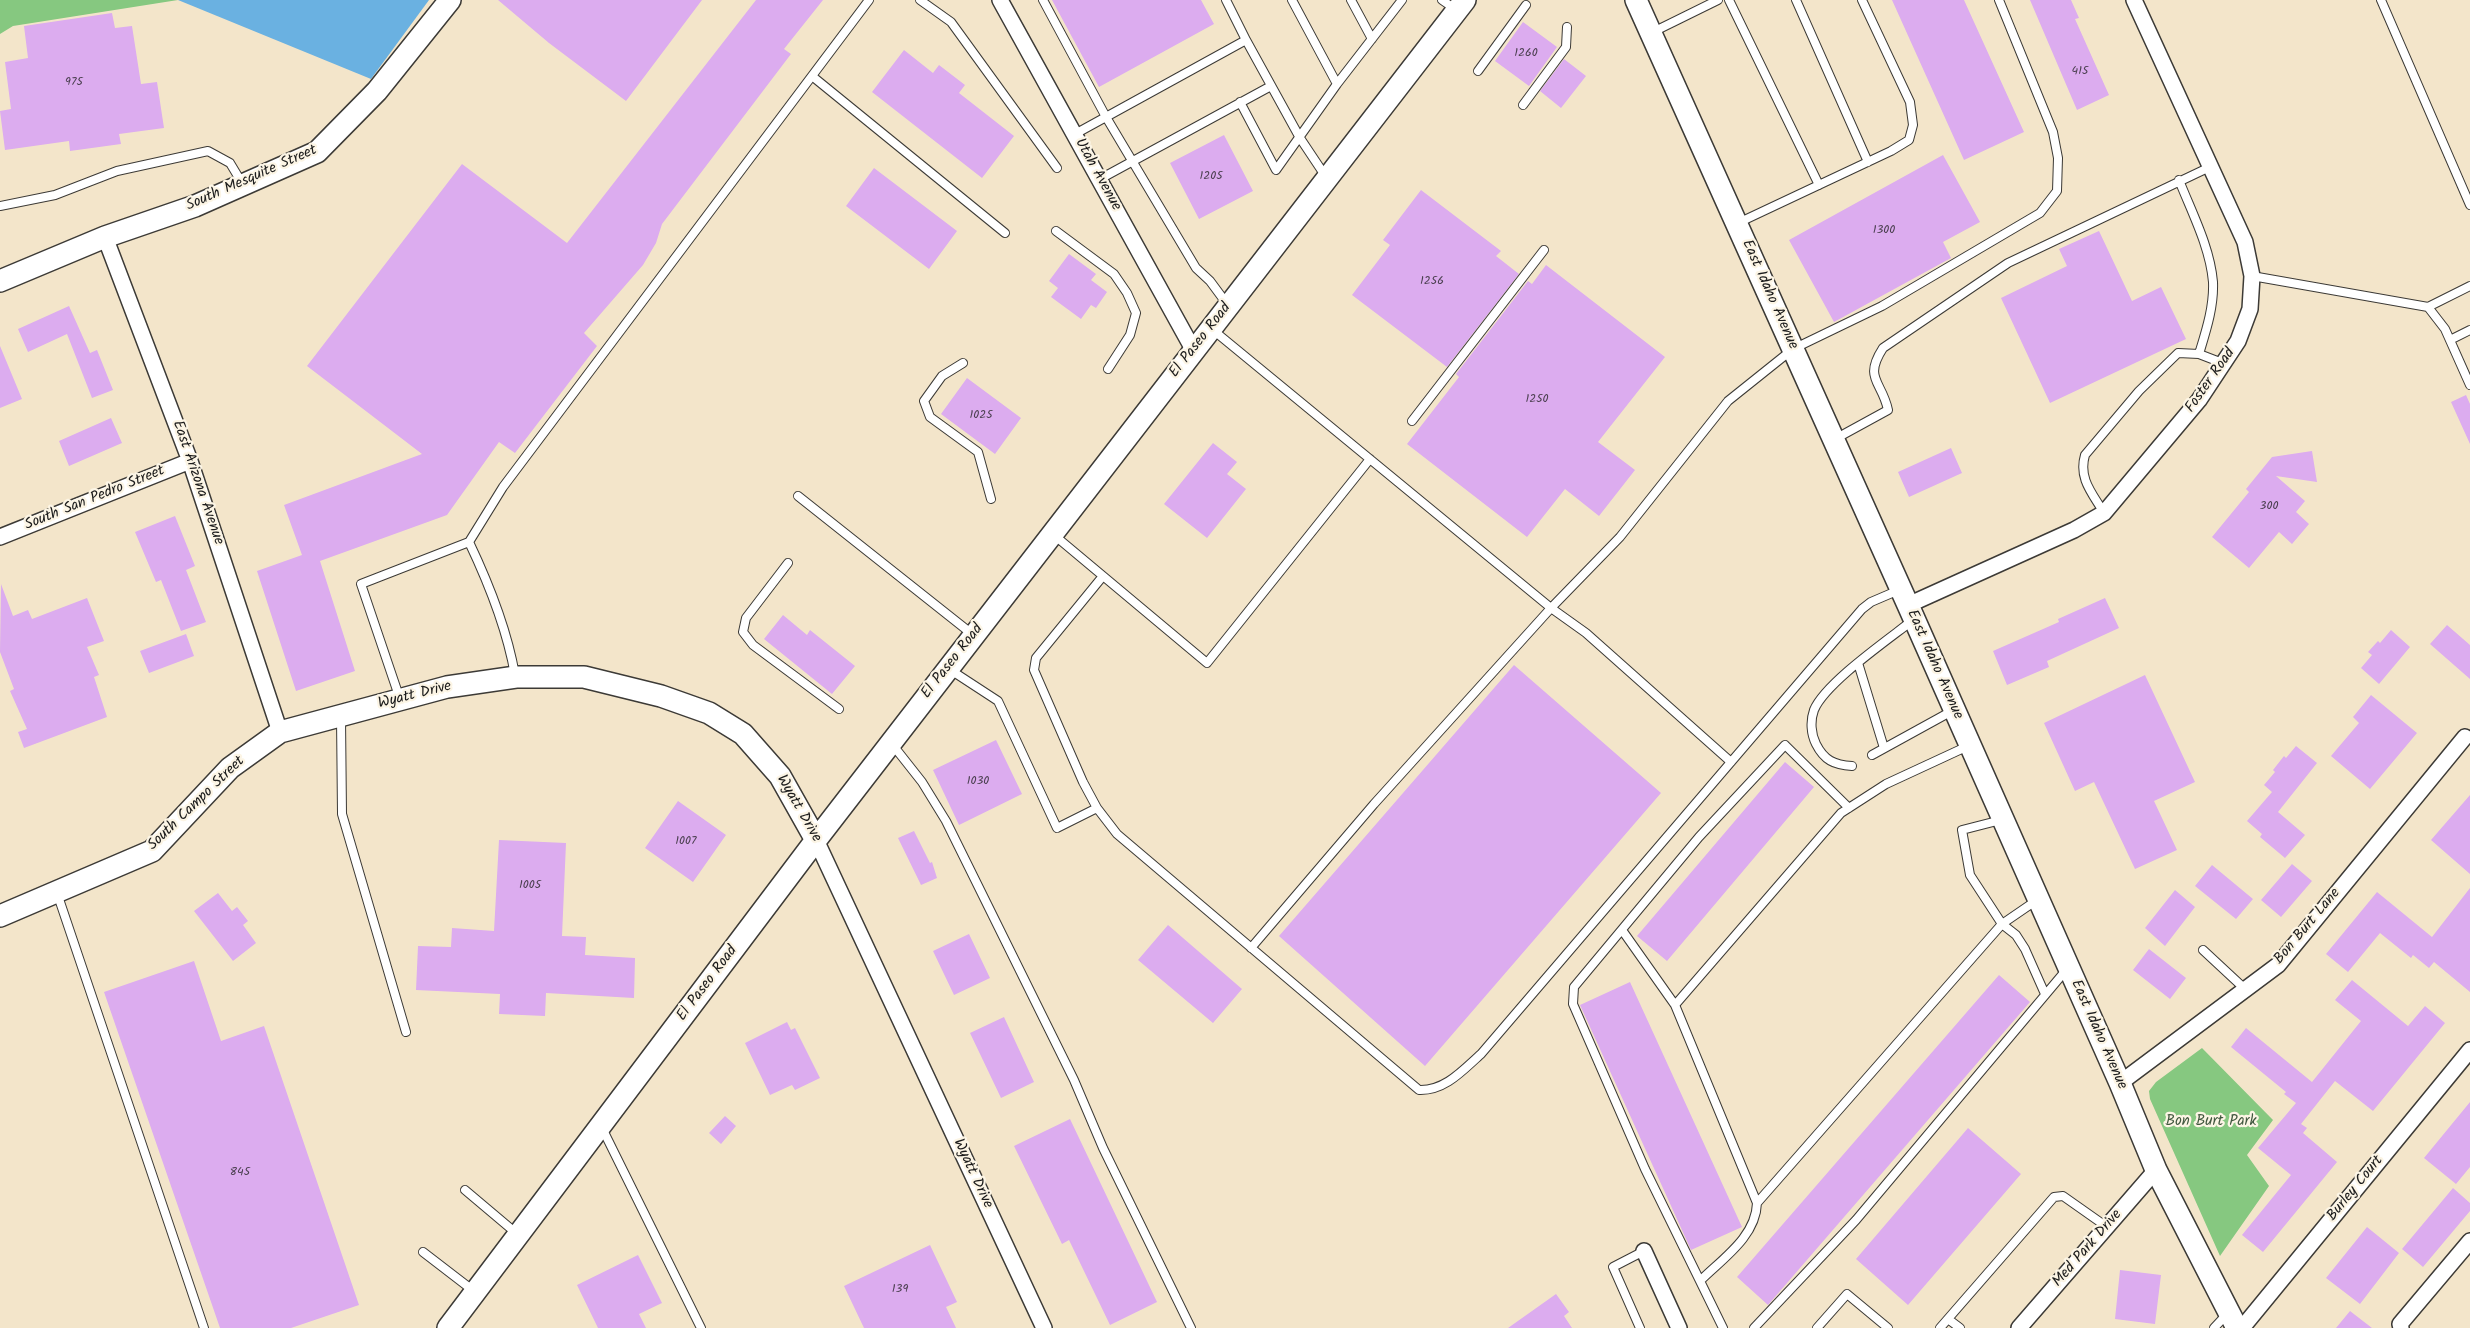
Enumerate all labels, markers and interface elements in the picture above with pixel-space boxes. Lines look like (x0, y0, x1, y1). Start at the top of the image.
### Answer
house number: 1260 (1514, 47, 1538, 61)
house number: 415 (2072, 65, 2088, 79)
house number: 975 (65, 76, 83, 90)
street label: Utah Avenue (1070, 136, 1124, 214)
street label: South Mesquite Street (184, 142, 320, 216)
house number: 1205 (1199, 170, 1223, 184)
house number: 1300 (1873, 224, 1895, 238)
street label: East Idaho Avenue (1737, 237, 1801, 353)
house number: 1256 (1420, 275, 1444, 289)
street label: El Paseo Road (1166, 300, 1236, 382)
street label: Foster Road (2182, 345, 2240, 417)
house number: 1250 (1525, 393, 1549, 407)
house number: 1025 (969, 409, 993, 423)
street label: East Arizona Avenue (167, 418, 227, 548)
street label: South San Pedro Street (23, 463, 167, 535)
house number: 300 (2260, 500, 2278, 514)
street label: East Idaho Avenue (1902, 607, 1966, 723)
street label: El Paseo Road (918, 621, 988, 703)
street label: Wyatt Drive (377, 678, 453, 714)
street label: South Campo Street (145, 753, 249, 855)
street label: Wyatt Drive (772, 772, 824, 846)
house number: 1030 (967, 775, 989, 789)
house number: 1007 (675, 835, 697, 849)
house number: 1005 (519, 879, 541, 893)
street label: Bon Burt Lane (2271, 885, 2345, 969)
street label: El Paseo Road (674, 943, 742, 1025)
street label: East Idaho Avenue (2066, 977, 2130, 1093)
park label: Bon Burt Park (2165, 1113, 2257, 1131)
street label: Wyatt Drive (948, 1136, 996, 1212)
street label: Burley Court (2324, 1153, 2388, 1225)
house number: 845 (230, 1166, 250, 1180)
street label: Med Park Drive (2050, 1207, 2126, 1291)
house number: 139 (892, 1283, 908, 1297)

